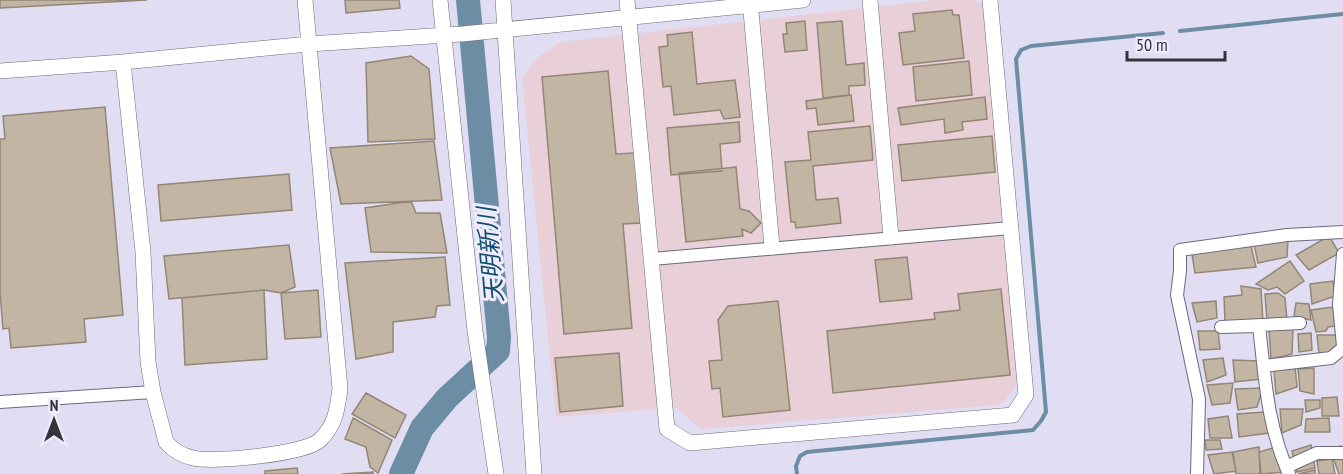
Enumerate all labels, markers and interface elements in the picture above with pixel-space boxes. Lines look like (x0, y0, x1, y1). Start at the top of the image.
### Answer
scale bar (1127, 24, 1224, 62)
text: 50 m (1136, 33, 1168, 56)
water label: 天明新川 (470, 203, 510, 304)
north arrow (24, 390, 84, 450)
text: N (50, 395, 58, 415)

